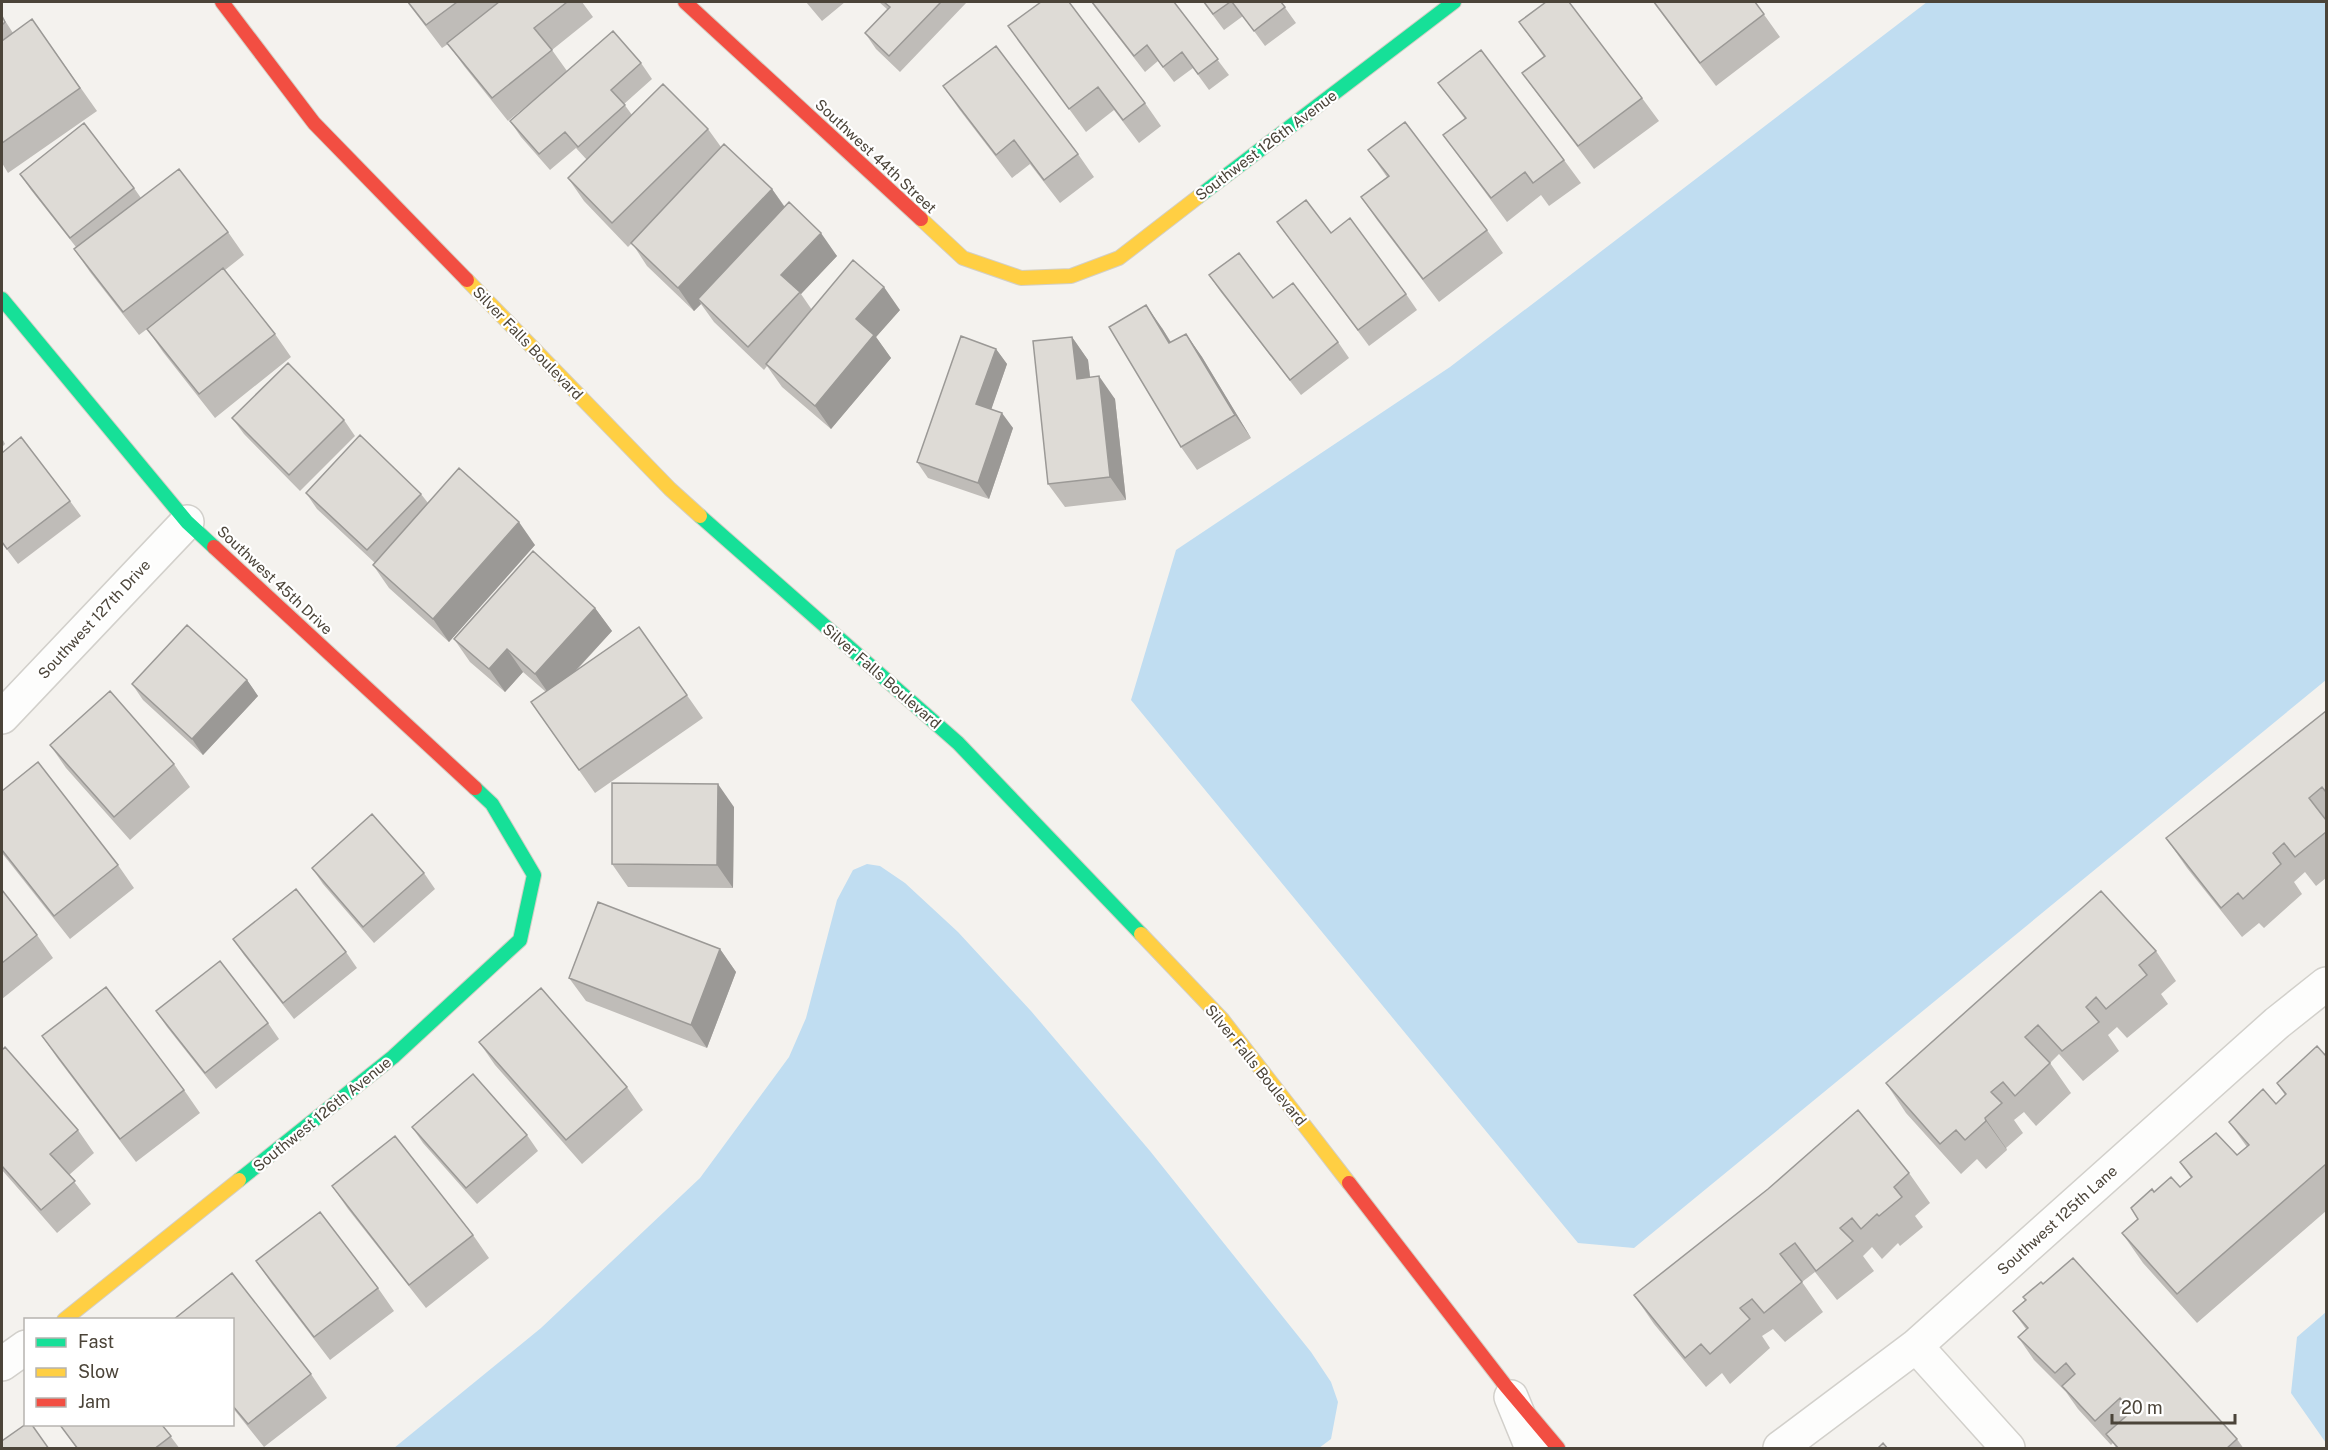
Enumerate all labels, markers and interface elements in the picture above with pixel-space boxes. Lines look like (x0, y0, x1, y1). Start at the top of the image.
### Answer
street label: Southwest 126th Avenue (1192, 86, 1340, 204)
street label: Southwest 44th Street (812, 96, 940, 217)
street label: Silver Falls Boulevard (470, 283, 586, 403)
street label: Southwest 45th Drive (214, 522, 336, 638)
street label: Southwest 127th Drive (34, 556, 154, 682)
street label: Silver Falls Boulevard (820, 620, 944, 732)
street label: Silver Falls Boulevard (1202, 1001, 1310, 1129)
street label: Southwest 126th Avenue (250, 1053, 394, 1175)
street label: Southwest 125th Lane (1994, 1162, 2120, 1278)
legend (24, 1318, 234, 1426)
text: Fast (78, 1331, 114, 1352)
text: Slow (78, 1361, 119, 1382)
scale bar (2112, 1387, 2235, 1425)
text: Jam (78, 1391, 111, 1412)
text: 20 m (2121, 1397, 2163, 1418)

